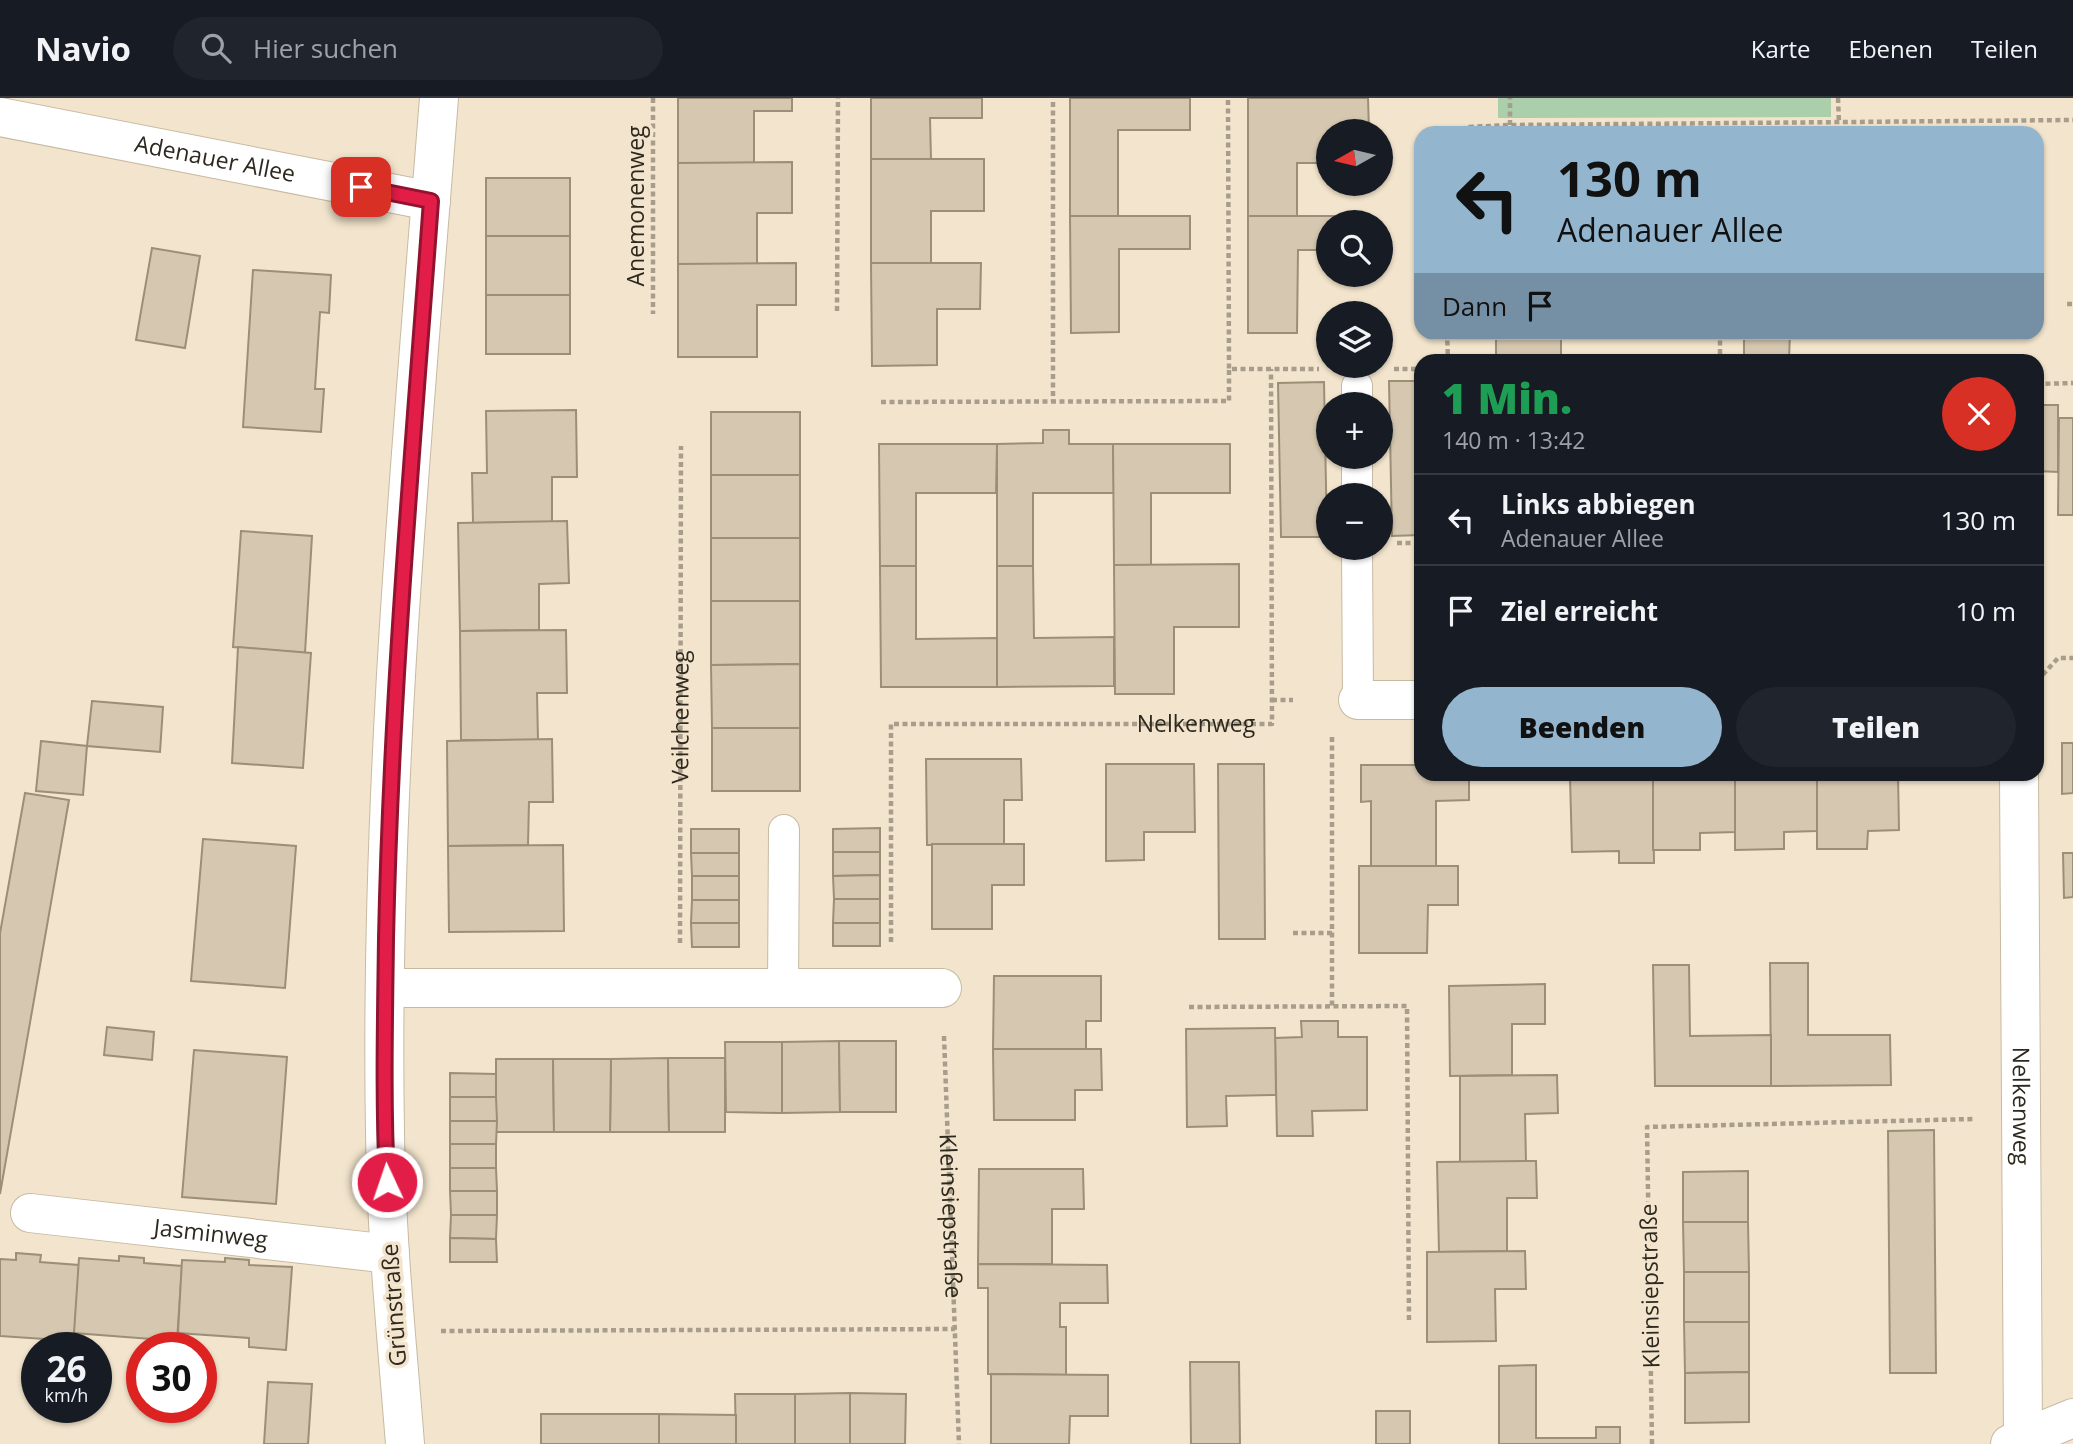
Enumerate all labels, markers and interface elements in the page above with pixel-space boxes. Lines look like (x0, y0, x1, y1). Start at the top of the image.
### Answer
search box (173, 17, 663, 80)
text: Navio (35, 26, 131, 71)
icon: search (197, 29, 235, 67)
text: Hier suchen (253, 30, 398, 66)
text: Karte (1751, 32, 1811, 65)
text: Ebenen (1849, 32, 1933, 65)
text: Teilen (1971, 32, 2038, 65)
north arrow (1316, 119, 1393, 196)
map controls (1316, 119, 1393, 560)
street label: Anemonenweg (619, 125, 651, 287)
street label: Adenauer Allee (132, 127, 298, 189)
text: 130 m (1557, 145, 1702, 211)
icon: left (1442, 154, 1533, 245)
pin (331, 157, 391, 217)
icon: arrive (342, 168, 380, 206)
text: Adenauer Allee (1557, 208, 1784, 251)
button: search (1316, 210, 1393, 287)
icon: arrive (1521, 287, 1559, 325)
text: Dann (1442, 288, 1507, 324)
button: layers (1316, 301, 1393, 378)
text: 1 Min. (1442, 369, 1572, 426)
button: close (1942, 377, 2016, 451)
button: + (1316, 392, 1393, 469)
text: 140 m · 13:42 (1442, 424, 1585, 456)
button: − (1316, 483, 1393, 560)
text: Links abbiegen (1501, 486, 1696, 522)
icon: left (1442, 501, 1480, 539)
text: 130 m (1941, 502, 2016, 538)
text: Adenauer Allee (1501, 522, 1664, 554)
icon: arrive (1442, 592, 1480, 630)
text: Ziel erreicht (1501, 593, 1658, 629)
text: 10 m (1955, 593, 2016, 629)
street label: Veilchenweg (663, 650, 696, 784)
button: Beenden (1442, 687, 1722, 767)
button: Teilen (1736, 687, 2016, 767)
street label: Nelkenweg (1137, 707, 1256, 739)
street label: Nelkenweg (2006, 1047, 2038, 1166)
street label: Kleinsiepstraße (933, 1133, 971, 1299)
position arrow (350, 1145, 424, 1219)
street label: Kleinsiepstraße (1632, 1203, 1666, 1369)
street label: Jasminweg (150, 1210, 270, 1255)
street label: Grünstraße (373, 1243, 413, 1367)
speed limit sign: 30 (126, 1332, 217, 1423)
text: 26 (46, 1345, 87, 1392)
text: km/h (45, 1383, 88, 1407)

